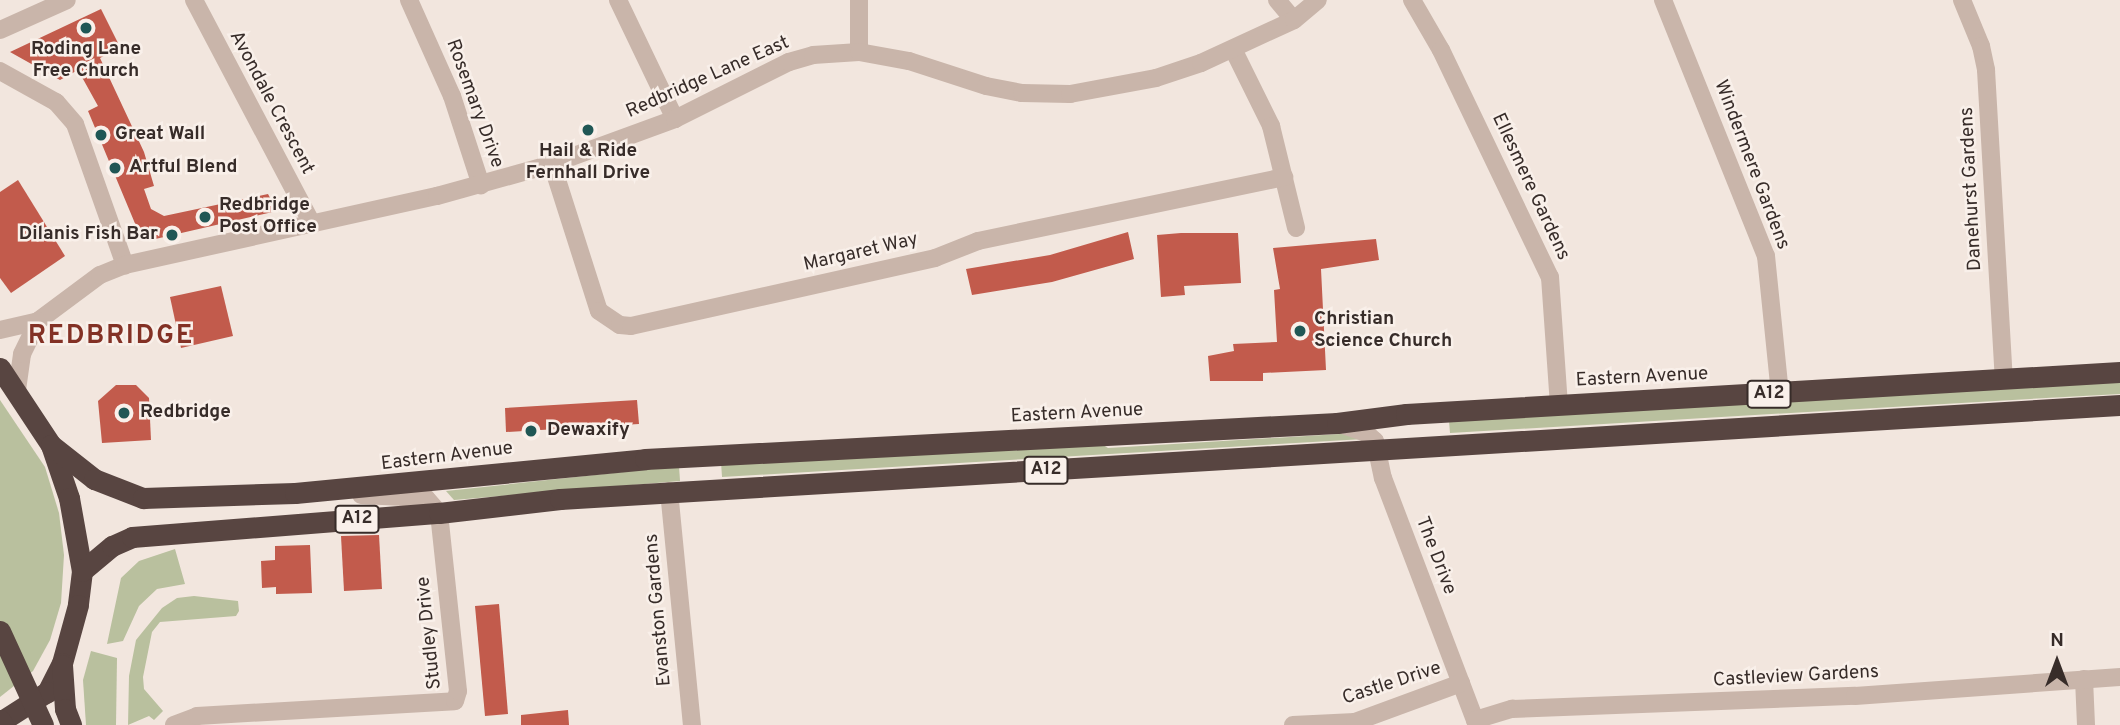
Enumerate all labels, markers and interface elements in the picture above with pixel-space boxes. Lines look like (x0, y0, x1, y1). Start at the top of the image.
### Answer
marker: Roding Lane Free Church (78, 20, 94, 36)
street label: Avondale Crescent (224, 27, 318, 179)
street label: Redbridge Lane East (623, 32, 793, 124)
street label: Rosemary Drive (440, 37, 508, 171)
place label: Roding Lane Free Church (31, 39, 141, 83)
street label: Windermere Gardens (1708, 77, 1794, 253)
street label: Danehurst Gardens (1956, 106, 1988, 272)
street label: Ellesmere Gardens (1486, 110, 1574, 264)
marker: Hail & Ride Fernhall Drive (580, 122, 596, 138)
place label: Great Wall (115, 124, 205, 146)
marker: Great Wall (93, 127, 109, 143)
place label: Hail & Ride Fernhall Drive (526, 141, 650, 185)
place label: Artful Blend (129, 157, 237, 179)
marker: Artful Blend (107, 160, 123, 176)
place label: Redbridge Post Office (219, 195, 317, 239)
marker: Redbridge Post Office (197, 209, 213, 225)
place label: Dilanis Fish Bar (19, 224, 158, 246)
marker: Dilanis Fish Bar (164, 227, 180, 243)
street label: Margaret Way (801, 229, 921, 277)
place label: Christian Science Church (1314, 309, 1452, 353)
district label: REDBRIDGE (29, 321, 193, 353)
marker: Christian Science Church (1292, 323, 1308, 339)
street label: Eastern Avenue (1575, 363, 1709, 393)
road number: A12 (1746, 380, 1792, 408)
street label: Eastern Avenue (1010, 399, 1144, 429)
place label: Redbridge (140, 402, 231, 424)
marker: Redbridge (114, 403, 134, 423)
place label: Dewaxify (547, 420, 630, 442)
marker: Dewaxify (521, 421, 541, 441)
street label: Eastern Avenue (379, 438, 515, 476)
road number: A12 (1023, 456, 1069, 484)
road number: A12 (334, 504, 380, 534)
street label: The Drive (1410, 514, 1460, 598)
street label: Evanston Gardens (641, 533, 677, 687)
street label: Studley Drive (413, 575, 447, 691)
north arrow (2022, 627, 2092, 697)
text: N (2050, 629, 2064, 653)
street label: Castle Drive (1340, 657, 1444, 711)
street label: Castleview Gardens (1712, 661, 1880, 693)

